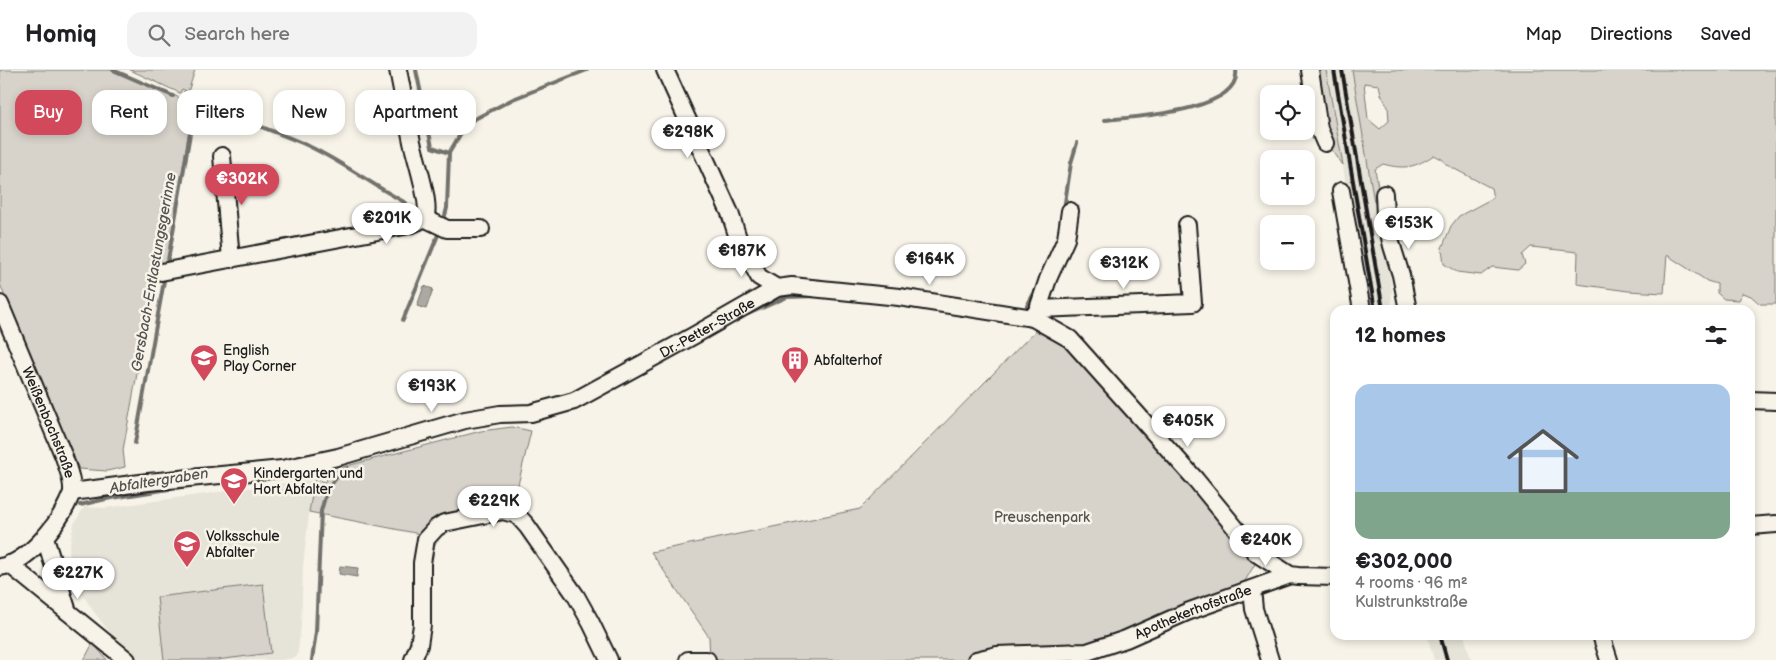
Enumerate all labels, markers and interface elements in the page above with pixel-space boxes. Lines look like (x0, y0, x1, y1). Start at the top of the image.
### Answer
search box (127, 12, 477, 57)
text: Homiq (25, 20, 97, 49)
icon: search (145, 21, 173, 49)
text: Search here (185, 23, 290, 46)
text: Map (1526, 24, 1562, 45)
text: Directions (1590, 24, 1672, 45)
text: Saved (1700, 24, 1751, 45)
map controls (1260, 85, 1315, 270)
button: locate (1260, 85, 1315, 140)
chip: Buy (15, 90, 82, 135)
chip: Rent (92, 90, 167, 135)
chip: Filters (177, 90, 263, 135)
chip: New (273, 90, 345, 135)
chip: Apartment (355, 90, 476, 135)
pin: €298K (653, 116, 723, 159)
text: €298K (662, 123, 714, 142)
button: + (1260, 150, 1315, 205)
pin: €302K (207, 164, 277, 206)
text: €302K (216, 170, 268, 189)
water label: Gersbach-Entlastungsgerinne (127, 171, 181, 373)
pin: €201K (352, 202, 422, 245)
pin: €153K (1374, 208, 1444, 250)
text: €201K (363, 209, 411, 228)
text: €153K (1385, 214, 1433, 233)
button: − (1260, 215, 1315, 270)
pin: €187K (707, 236, 777, 278)
text: €187K (718, 242, 766, 261)
pin: €164K (895, 244, 965, 286)
pin: €312K (1089, 248, 1159, 290)
text: €164K (906, 250, 954, 269)
text: €312K (1100, 254, 1148, 273)
street label: Dr.-Petter-Straße (656, 294, 758, 361)
icon: filters (1702, 321, 1730, 349)
text: 12 homes (1355, 323, 1446, 348)
place label: English Play Corner (223, 342, 297, 375)
school or university icon: English Play Corner (189, 343, 219, 382)
building icon: Abfalterhof (780, 345, 810, 384)
place label: Abfalterhof (814, 352, 883, 369)
street label: Weißenbachstraße (19, 364, 79, 480)
pin: €193K (397, 370, 467, 413)
text: €193K (408, 377, 456, 396)
pin: €405K (1153, 406, 1223, 448)
text: €405K (1162, 412, 1214, 431)
icon: home (1498, 416, 1588, 506)
water label: Abfaltergraben (107, 464, 210, 498)
place label: Kindergarten und Hort Abfalter (253, 465, 363, 498)
school or university icon: Kindergarten und Hort Abfalter (219, 466, 249, 505)
pin: €229K (459, 486, 529, 528)
text: €229K (468, 492, 520, 511)
park label: Preuschenpark (994, 509, 1090, 526)
pin: €240K (1231, 524, 1301, 567)
place label: Volksschule Abfalter (206, 528, 280, 561)
school or university icon: Volksschule Abfalter (172, 529, 202, 568)
text: €240K (1240, 531, 1292, 550)
text: €302,000 (1355, 549, 1453, 574)
pin: €227K (43, 558, 113, 600)
text: €227K (53, 564, 103, 583)
text: 4 rooms · 96 m² (1355, 574, 1468, 593)
street label: Apothekerhofstraße (1132, 581, 1254, 643)
text: Kulstrunkstraße (1355, 593, 1468, 612)

